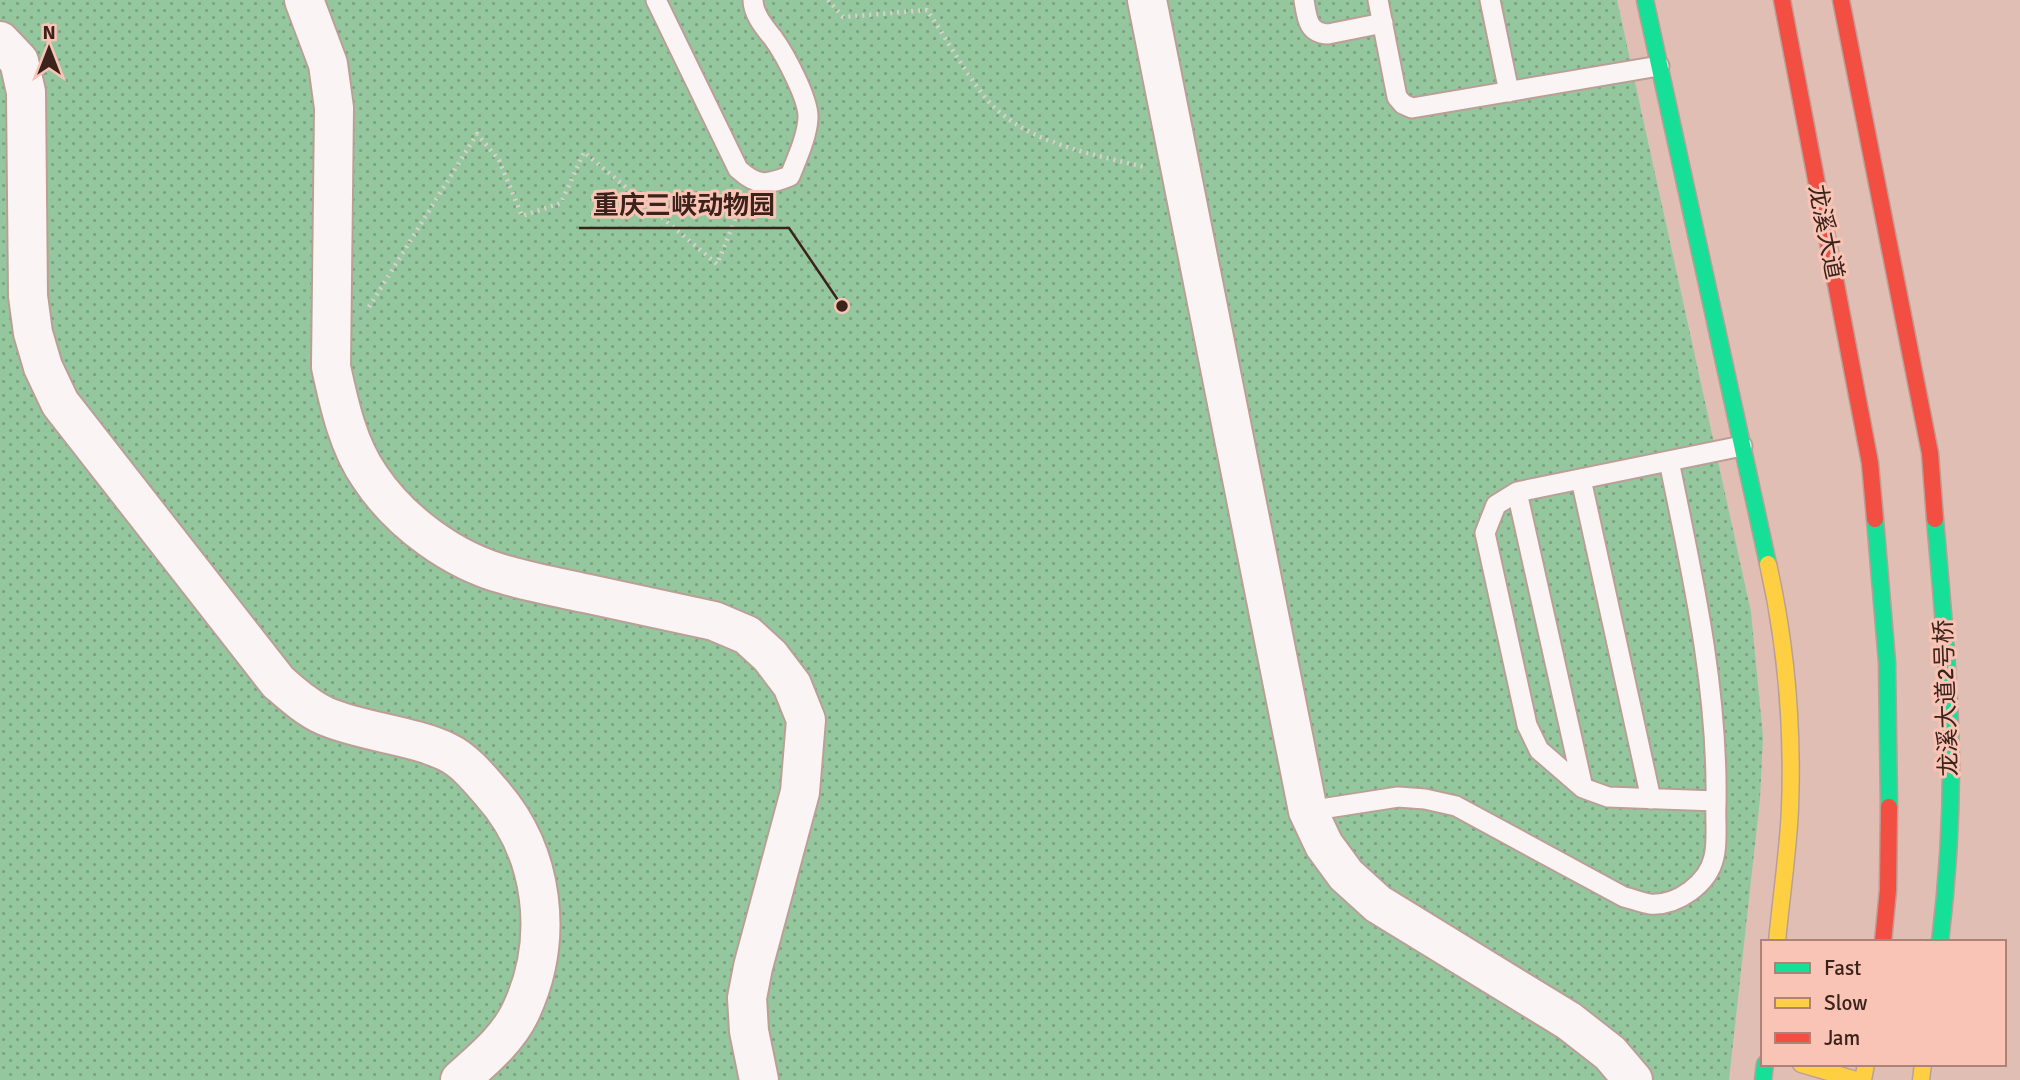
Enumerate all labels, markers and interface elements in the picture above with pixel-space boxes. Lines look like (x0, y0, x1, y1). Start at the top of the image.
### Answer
north arrow (14, 14, 84, 84)
text: N (42, 21, 56, 45)
callout: 重庆三峡动物园 (579, 181, 789, 228)
street label: 龙溪大道 (1802, 182, 1850, 282)
text: 重庆三峡动物园 (593, 190, 775, 222)
street label: 龙溪大道2号桥 (1928, 619, 1964, 777)
legend (1761, 940, 2006, 1066)
text: Fast (1824, 955, 1861, 981)
text: Slow (1824, 990, 1868, 1016)
text: Jam (1824, 1025, 1860, 1051)

